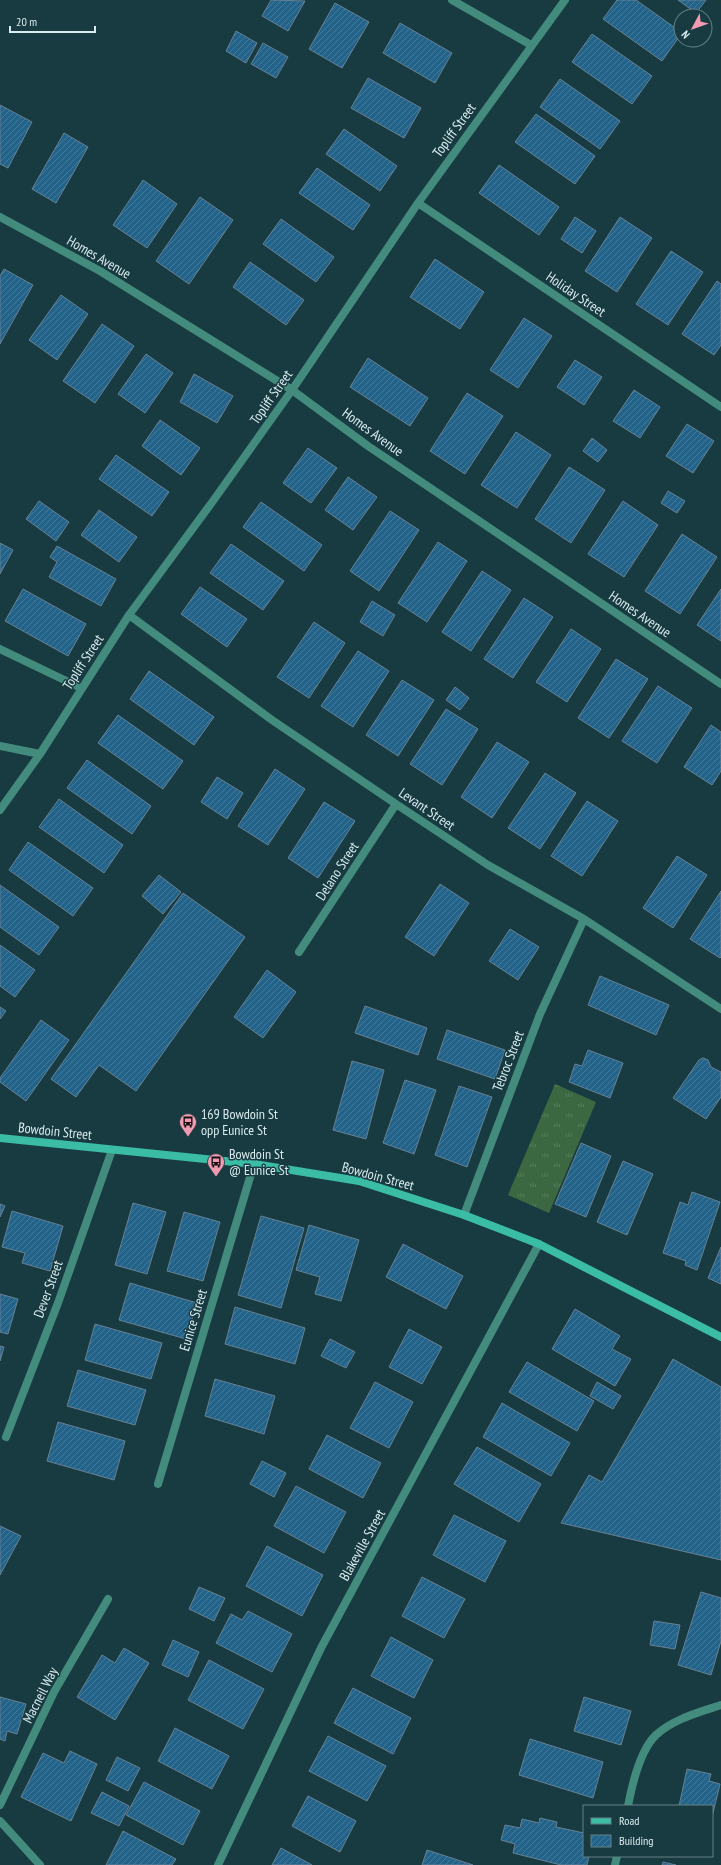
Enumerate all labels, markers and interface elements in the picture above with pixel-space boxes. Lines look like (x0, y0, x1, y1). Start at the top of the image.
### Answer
scale bar (10, 8, 95, 34)
north arrow (673, 8, 713, 48)
text: 20 m (16, 14, 37, 29)
text: N (678, 28, 693, 41)
street label: Topliff Street (428, 99, 480, 161)
street label: Homes Avenue (64, 231, 135, 283)
street label: Holiday Street (543, 267, 609, 321)
street label: Topliff Street (246, 366, 296, 428)
street label: Homes Avenue (339, 404, 407, 460)
street label: Homes Avenue (605, 587, 675, 641)
street label: Topliff Street (58, 631, 108, 693)
street label: Levant Street (396, 784, 459, 834)
street label: Delano Street (311, 838, 363, 904)
street label: Tebroc Street (488, 1028, 528, 1094)
place label: 169 Bowdoin St opp Eunice St (201, 1105, 278, 1139)
bus stop icon: 169 Bowdoin St opp Eunice St (178, 1112, 198, 1137)
street label: Bowdoin Street (17, 1118, 93, 1144)
place label: Bowdoin St @ Eunice St (229, 1145, 289, 1179)
bus stop icon: Bowdoin St @ Eunice St (206, 1152, 226, 1177)
street label: Bowdoin Street (340, 1158, 416, 1194)
street label: Dever Street (29, 1258, 67, 1320)
street label: Eunice Street (175, 1287, 211, 1353)
street label: Blakeville Street (335, 1506, 389, 1584)
street label: Macneil Way (18, 1663, 62, 1726)
legend (583, 1805, 713, 1857)
text: Road (619, 1813, 639, 1828)
text: Building (619, 1833, 654, 1848)

